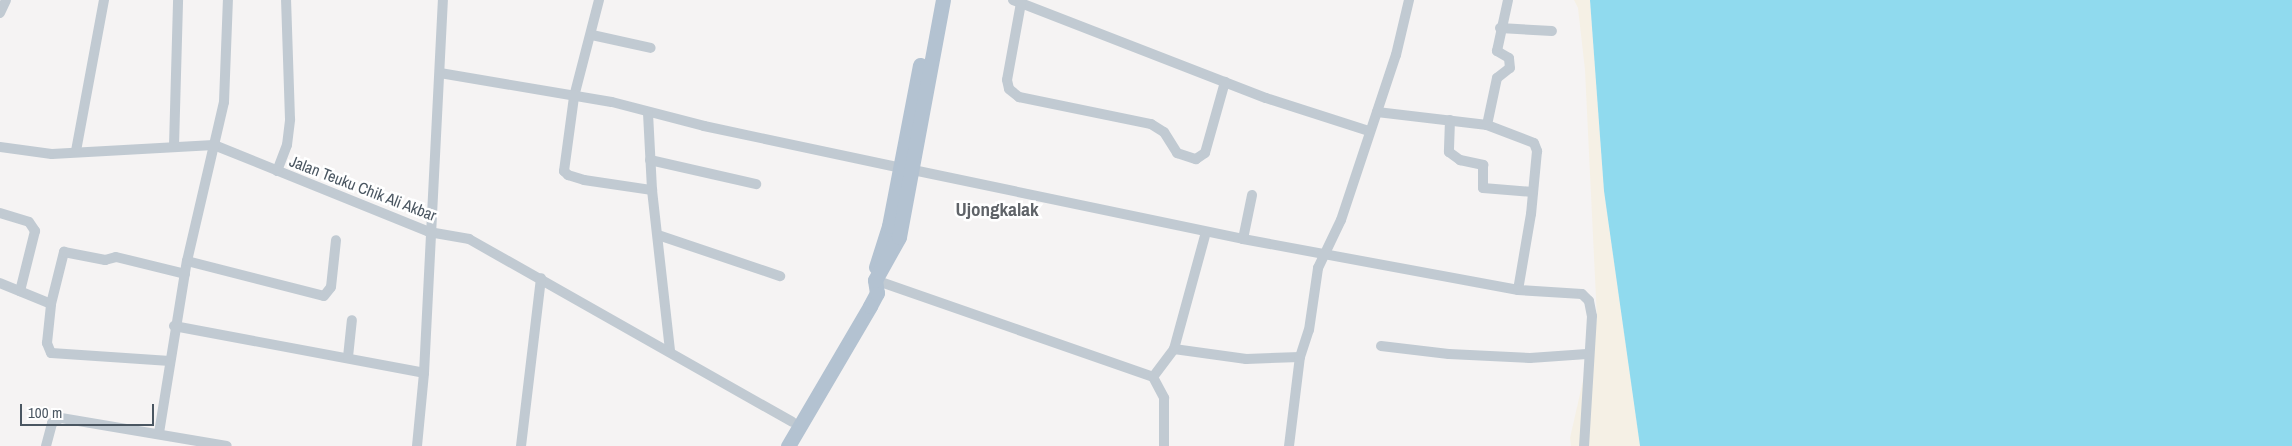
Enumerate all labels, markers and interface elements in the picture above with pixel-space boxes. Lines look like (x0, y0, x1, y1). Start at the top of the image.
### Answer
street label: Jalan Teuku Chik Ali Akbar (286, 151, 440, 225)
district label: Ujongkalak (955, 199, 1039, 221)
scale bar (22, 394, 156, 426)
text: 100 m (28, 402, 62, 423)

